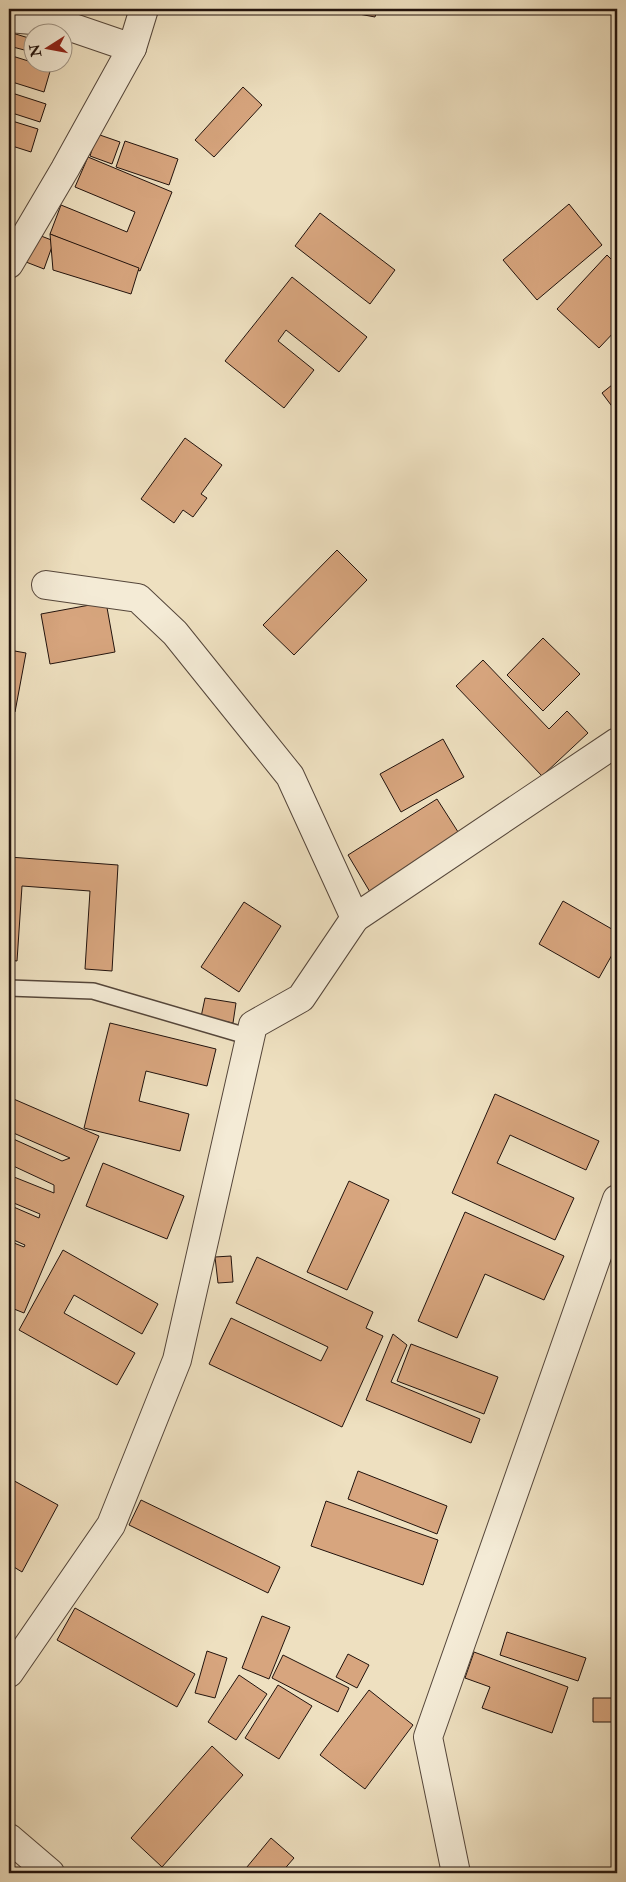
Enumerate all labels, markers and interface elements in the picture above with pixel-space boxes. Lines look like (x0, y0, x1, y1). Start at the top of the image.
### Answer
north arrow (22, 22, 72, 72)
text: N (26, 42, 45, 59)

